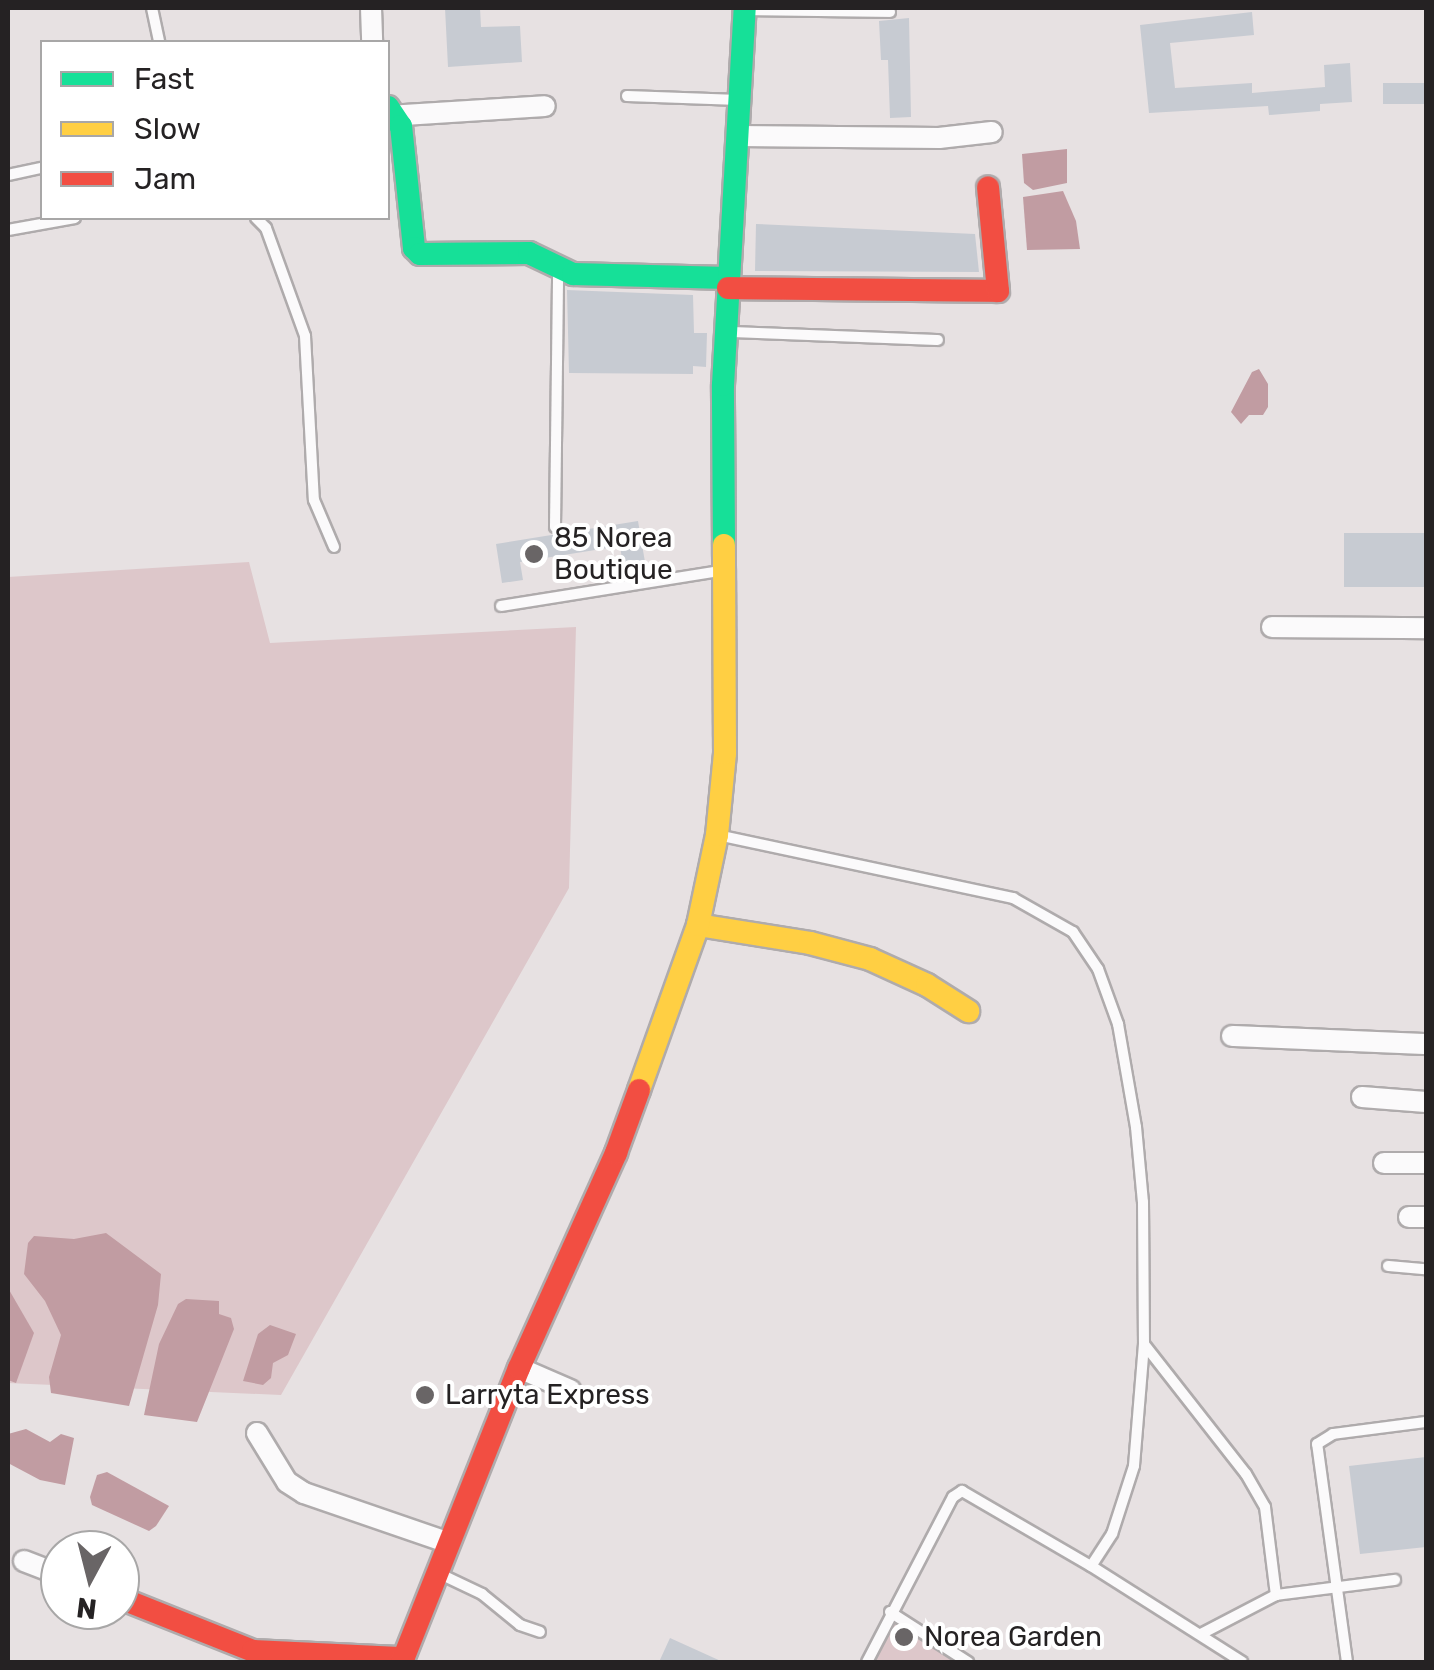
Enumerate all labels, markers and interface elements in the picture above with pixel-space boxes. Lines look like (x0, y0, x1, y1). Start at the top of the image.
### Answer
legend (40, 40, 390, 220)
text: Fast (134, 61, 194, 97)
text: Slow (134, 111, 201, 147)
text: Jam (134, 161, 196, 197)
place label: 85 Norea Boutique (554, 521, 673, 587)
marker: 85 Norea Boutique (523, 543, 545, 565)
place label: Larryta Express (445, 1378, 650, 1412)
marker: Larryta Express (414, 1384, 436, 1406)
north arrow (40, 1530, 140, 1630)
text: N (75, 1591, 99, 1626)
place label: Norea Garden (924, 1620, 1102, 1654)
marker: Norea Garden (893, 1626, 915, 1648)

